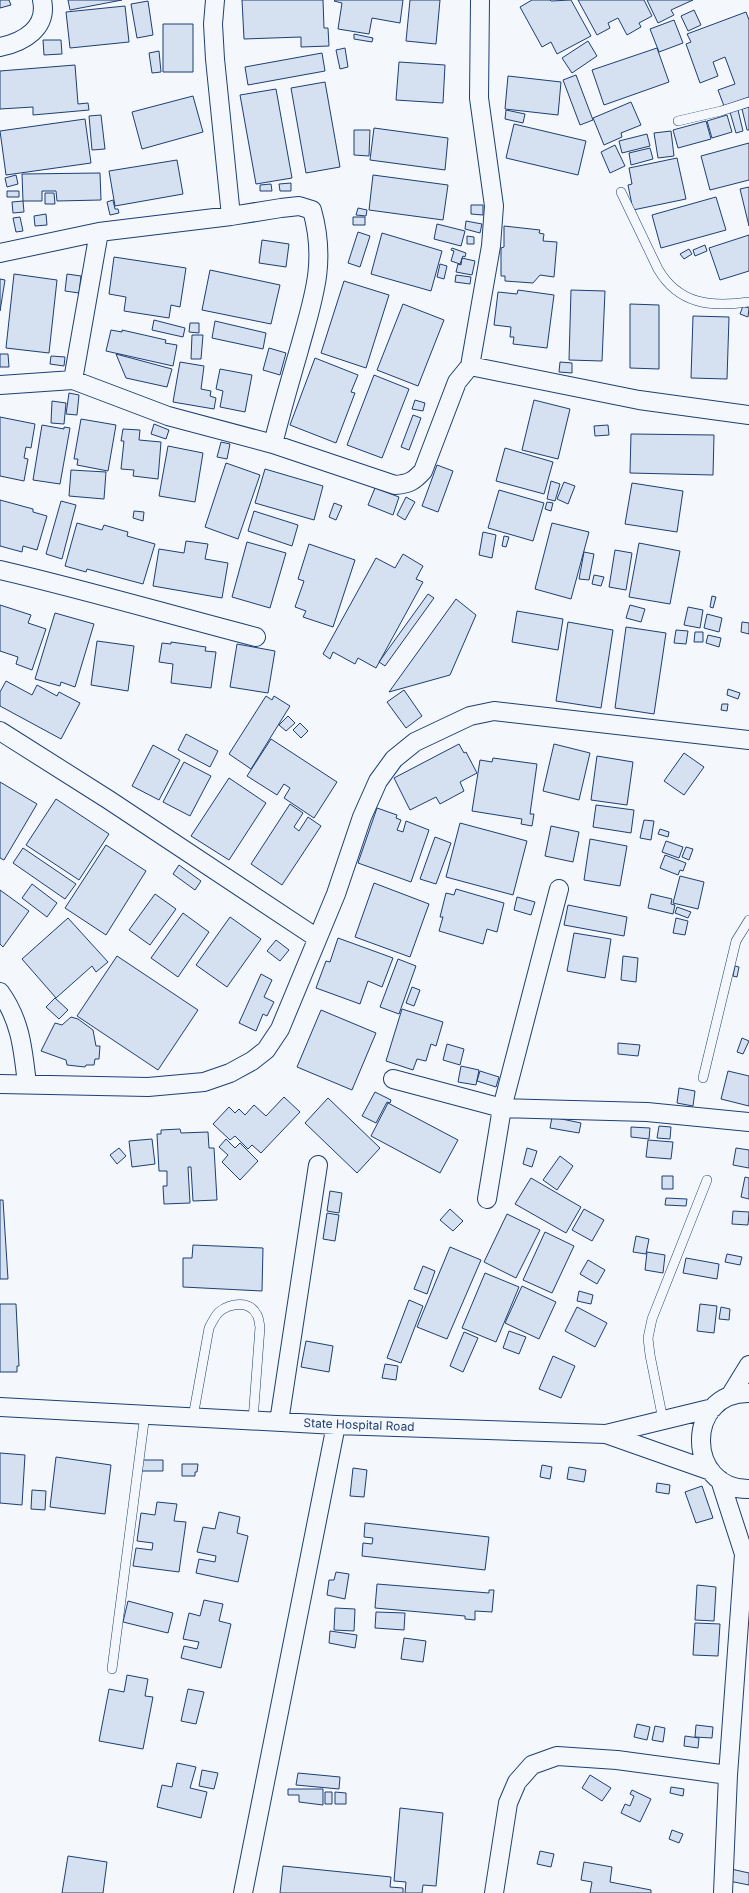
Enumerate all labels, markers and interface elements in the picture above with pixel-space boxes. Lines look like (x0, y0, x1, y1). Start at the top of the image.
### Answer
street label: State Hospital Road (303, 1415, 415, 1434)

